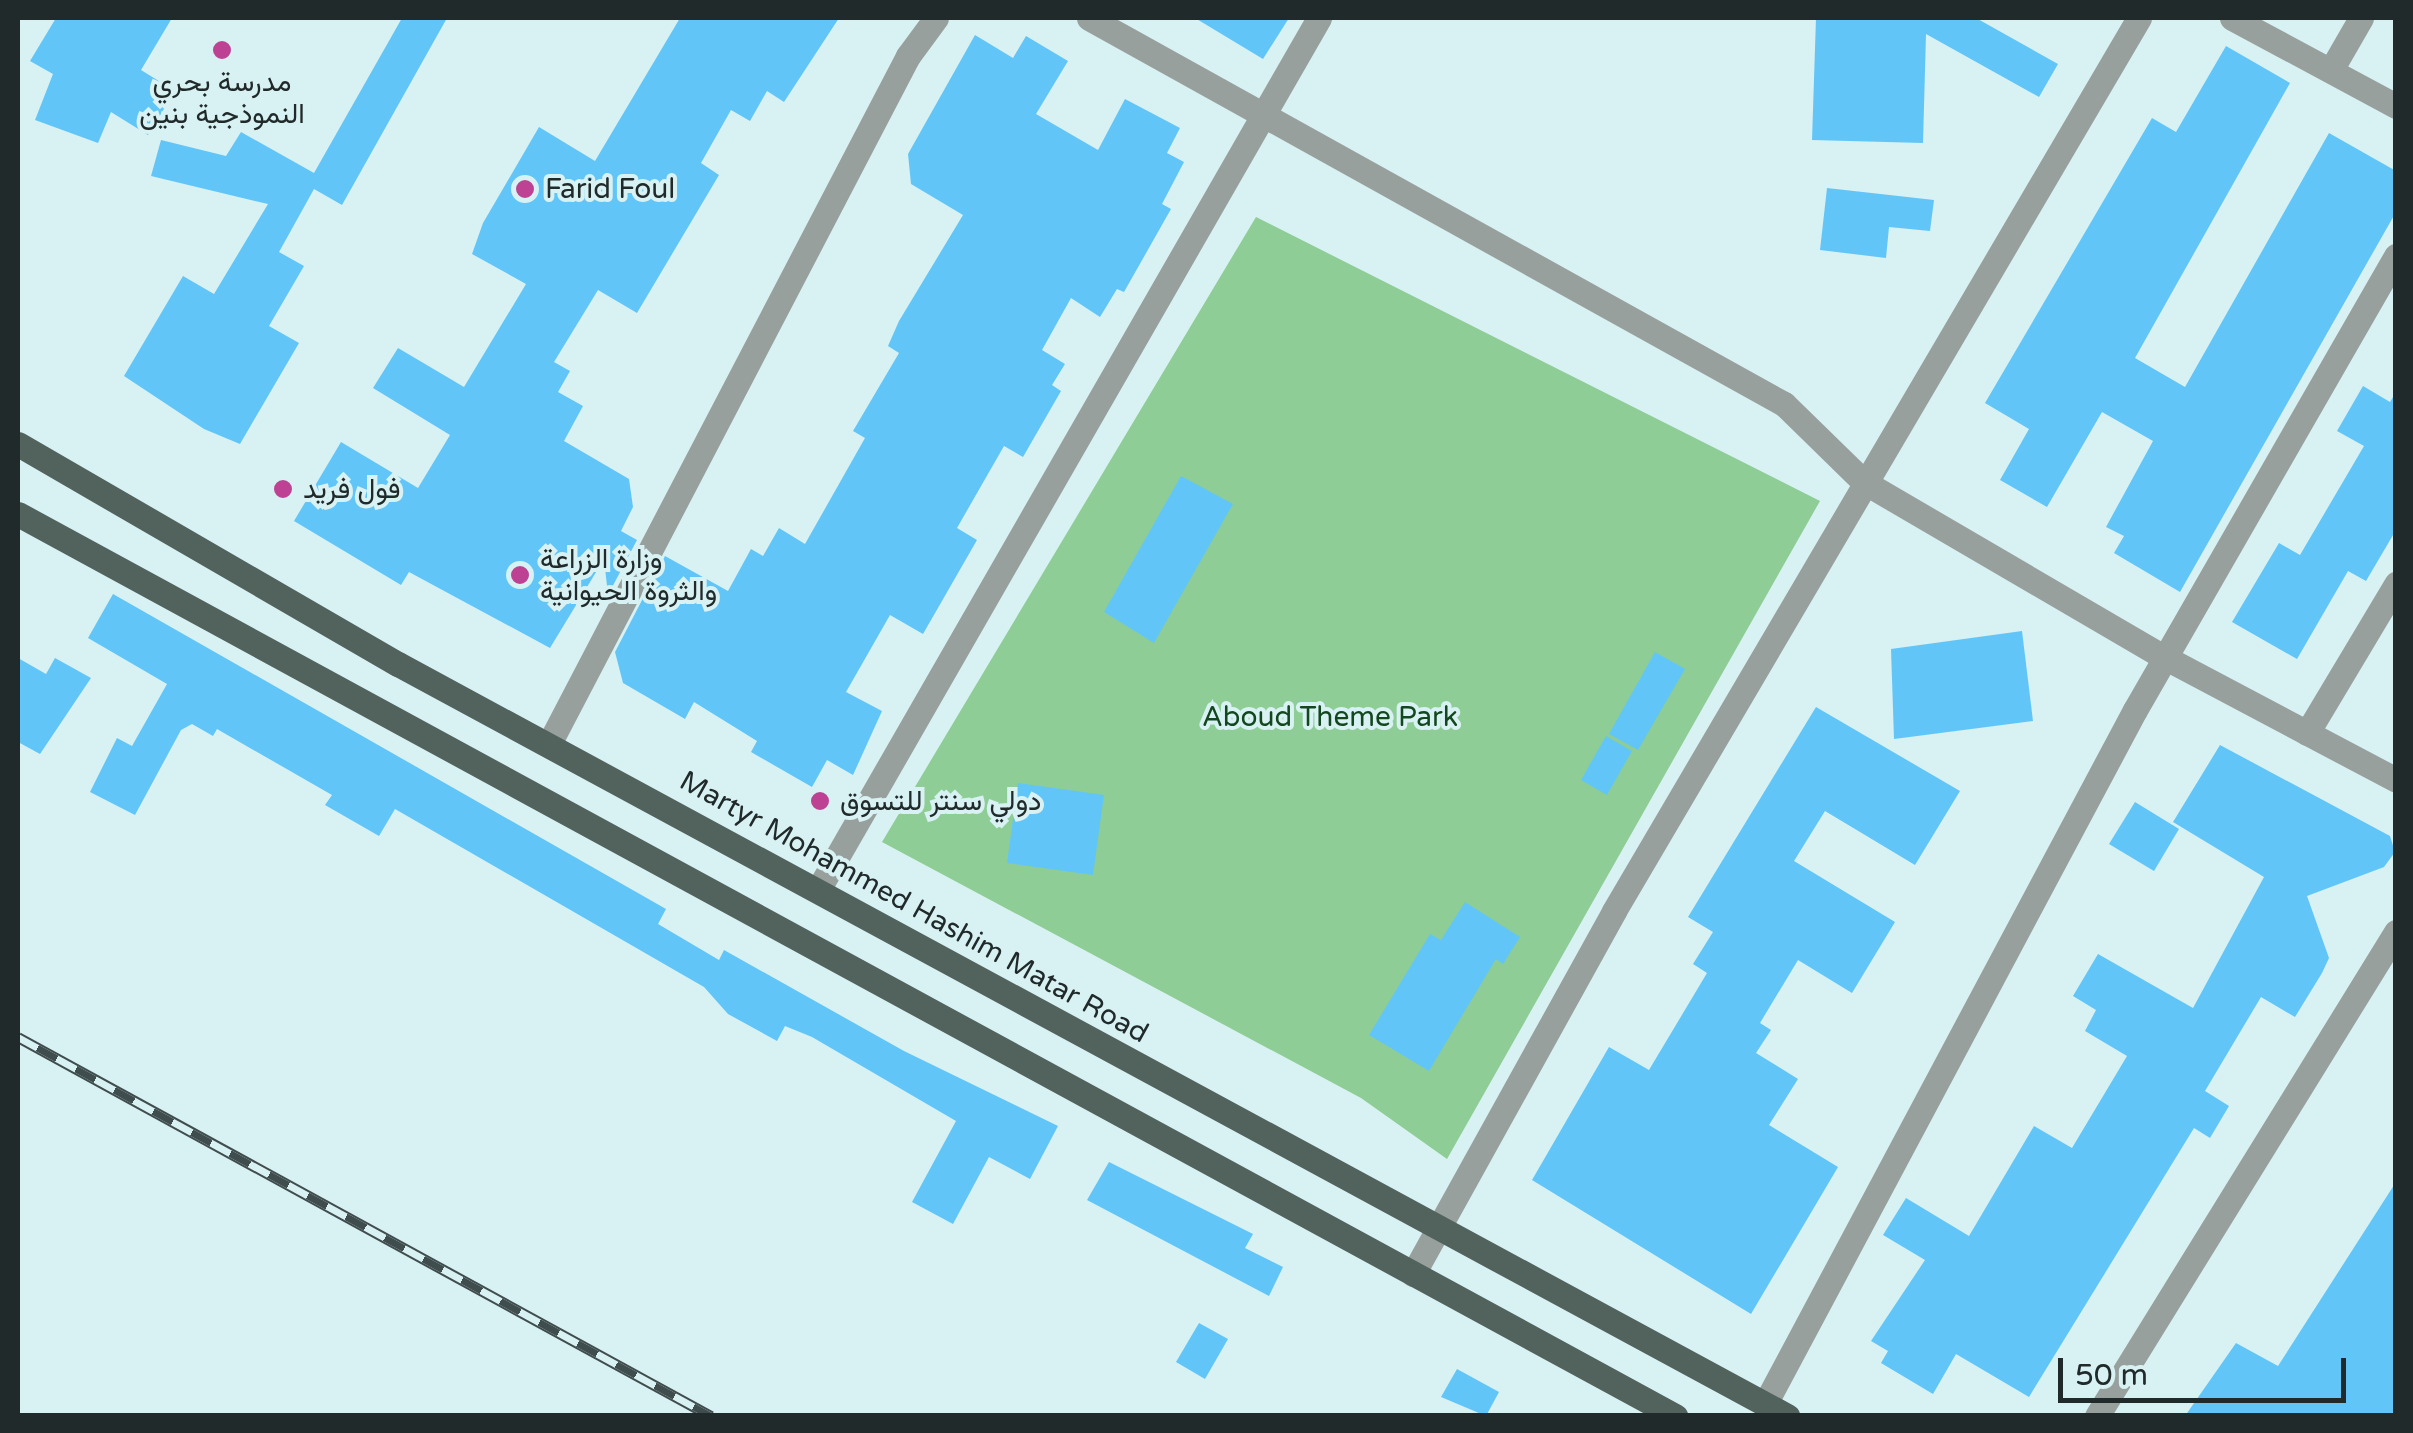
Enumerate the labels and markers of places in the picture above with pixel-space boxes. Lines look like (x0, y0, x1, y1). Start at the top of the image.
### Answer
marker: مدرسة بحري النموذجية بنين (211, 39, 233, 61)
place label: مدرسة بحري النموذجية بنين (139, 65, 305, 131)
place label: Farid Foul (545, 172, 675, 206)
marker: Farid Foul (514, 178, 536, 200)
place label: فول فريد (303, 472, 401, 506)
marker: فول فريد (272, 478, 294, 500)
place label: وزارة الزراعة والثروة الحيوانية (540, 542, 717, 608)
marker: وزارة الزراعة والثروة الحيوانية (509, 564, 531, 586)
place label: دولي سنتر للتسوق (840, 784, 1041, 818)
marker: دولي سنتر للتسوق (809, 790, 831, 812)

